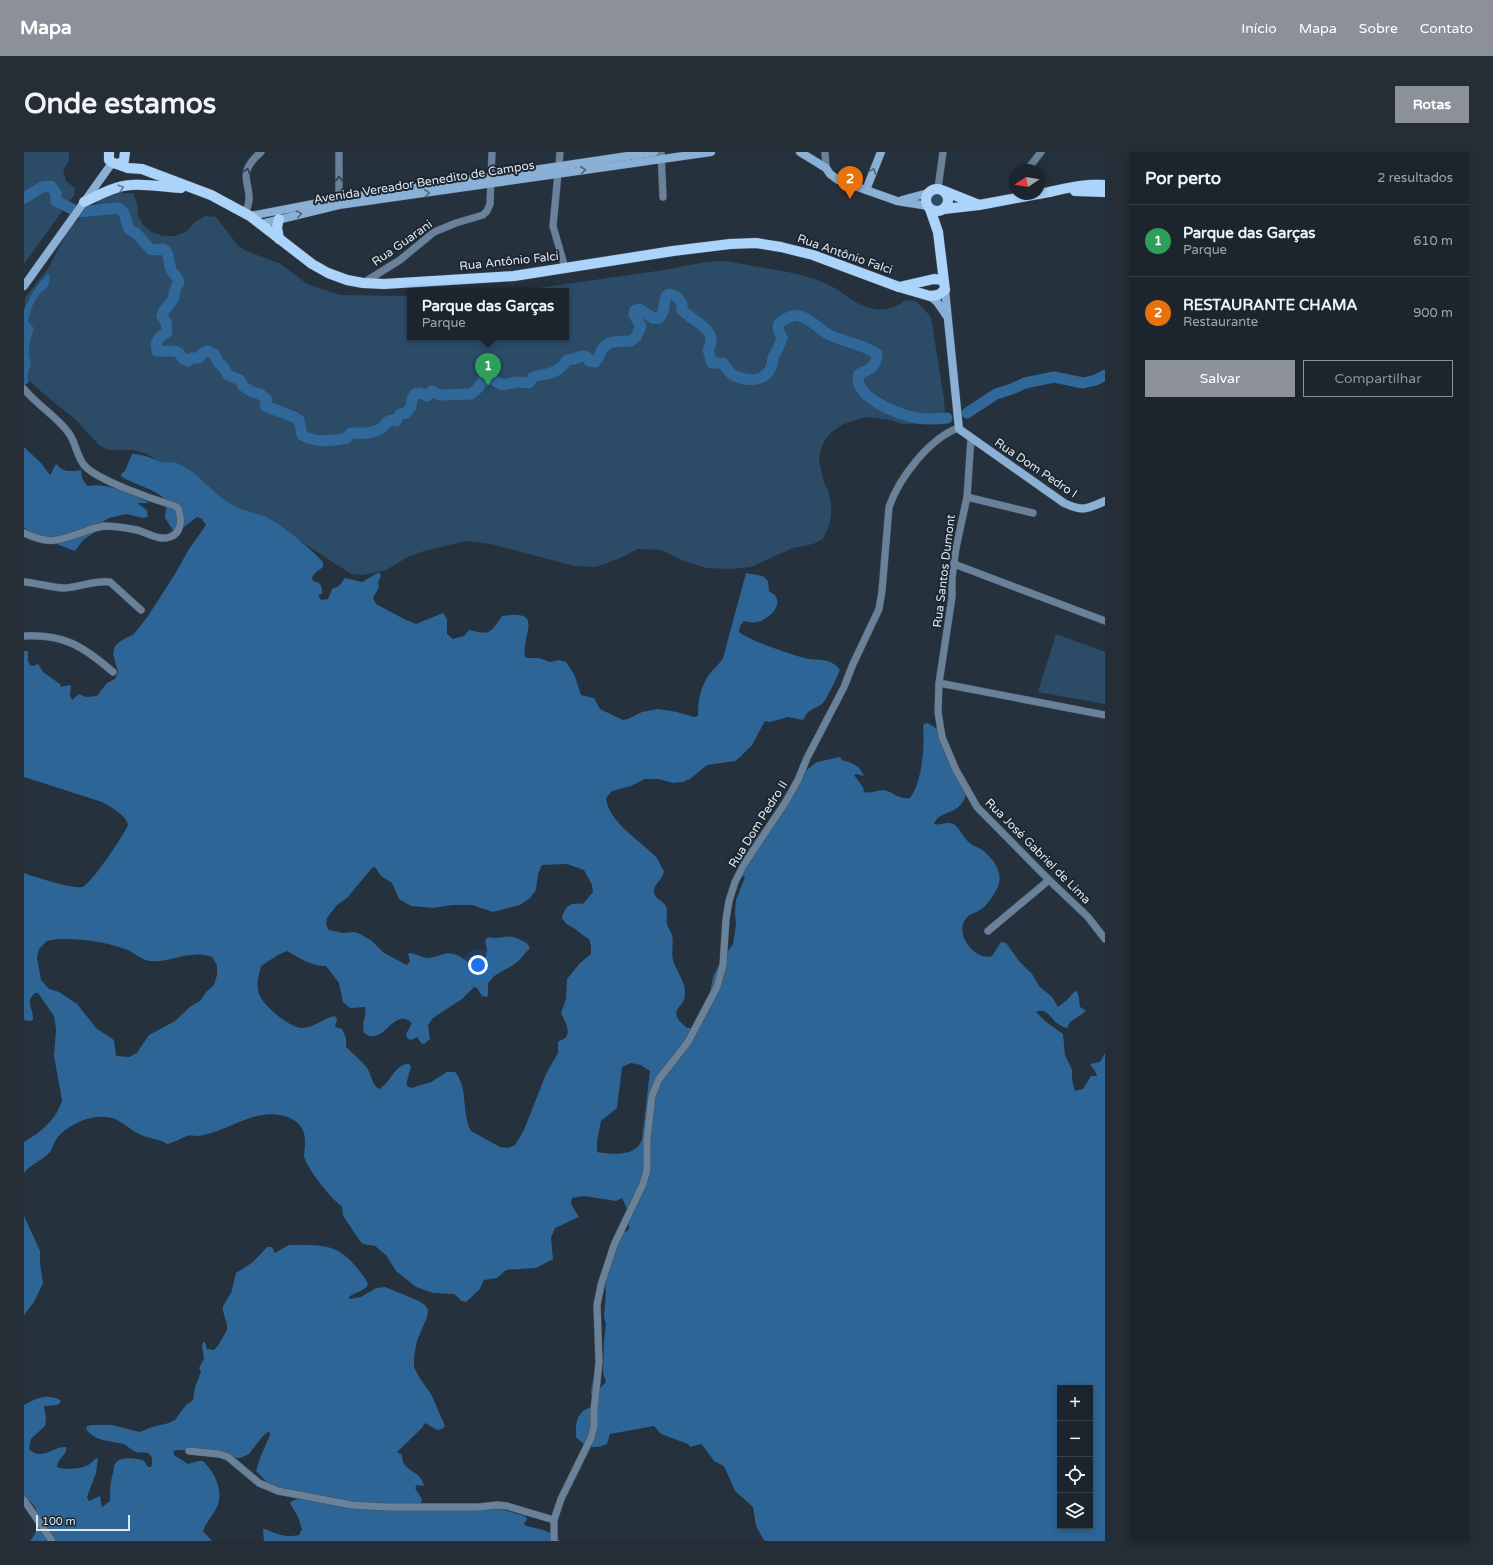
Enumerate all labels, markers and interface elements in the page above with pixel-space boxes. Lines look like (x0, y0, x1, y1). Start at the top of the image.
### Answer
text: Mapa (20, 17, 72, 39)
text: Início (1241, 20, 1277, 37)
text: Mapa (1299, 20, 1337, 37)
text: Sobre (1359, 20, 1398, 37)
text: Contato (1420, 20, 1473, 37)
button: Rotas (1395, 86, 1469, 123)
text: Onde estamos (24, 87, 216, 121)
street label: Avenida Vereador Benedito de Campos (313, 158, 536, 206)
north arrow (1009, 164, 1045, 200)
one-way arrow (580, 166, 586, 175)
pin: 2 (837, 166, 863, 199)
one-way arrow (242, 167, 251, 174)
one-way arrow (869, 167, 877, 174)
text: Por perto (1145, 168, 1221, 189)
text: 2 resultados (1377, 170, 1453, 186)
one-way arrow (335, 176, 343, 182)
one-way arrow (117, 184, 124, 193)
one-way arrow (424, 189, 430, 198)
one-way arrow (296, 211, 302, 219)
street label: Rua Guarani (369, 217, 435, 269)
text: Parque das Garças (1183, 224, 1316, 242)
street label: Rua Antônio Falci (796, 231, 894, 277)
text: 1 (1154, 233, 1162, 249)
text: 610 m (1413, 233, 1453, 249)
text: Parque (1183, 242, 1227, 258)
street label: Rua Antônio Falci (459, 249, 559, 273)
popup (407, 288, 569, 340)
text: RESTAURANTE CHAMA (1183, 296, 1358, 314)
text: Parque das Garças (422, 297, 554, 315)
text: 2 (1154, 305, 1162, 321)
text: 900 m (1413, 305, 1453, 321)
text: Restaurante (1183, 314, 1258, 330)
text: Parque (422, 315, 466, 331)
pin: 1 (475, 353, 501, 386)
button: Salvar (1145, 360, 1295, 397)
button: Compartilhar (1303, 360, 1453, 397)
street label: Rua Dom Pedro I (992, 435, 1080, 501)
street label: Rua Santos Dumont (930, 513, 958, 628)
street label: Rua Dom Pedro II (726, 778, 790, 870)
street label: Rua José Gabriel de Lima (982, 795, 1094, 907)
your location (468, 955, 488, 975)
map controls (1057, 1385, 1093, 1529)
button: + (1057, 1385, 1093, 1421)
button: − (1057, 1421, 1093, 1457)
button: locate (1057, 1457, 1093, 1493)
button: layers (1057, 1493, 1093, 1529)
scale bar (36, 1513, 130, 1532)
text: 100 m (42, 1515, 76, 1528)

